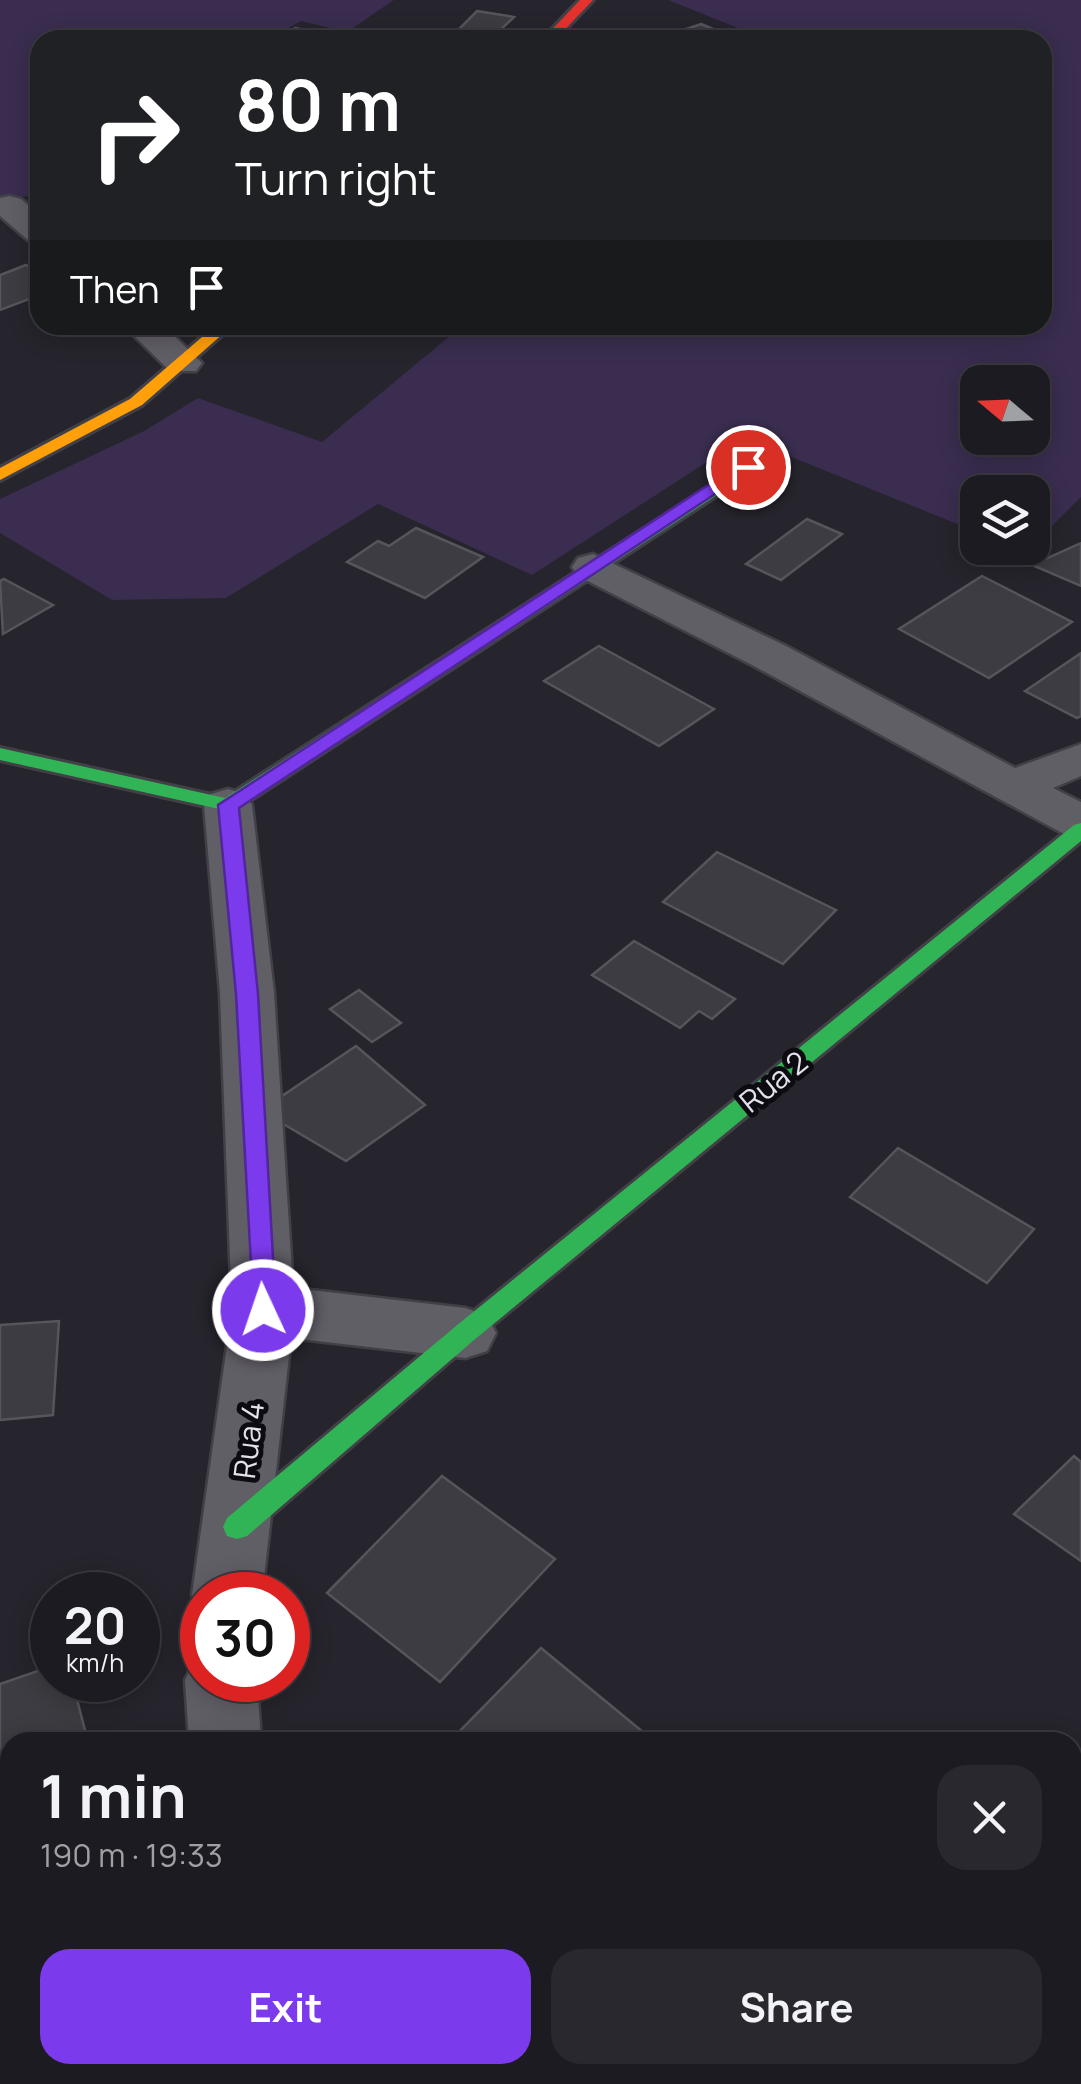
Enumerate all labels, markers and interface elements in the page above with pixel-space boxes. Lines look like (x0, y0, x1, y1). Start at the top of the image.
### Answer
text: 80 m (235, 56, 401, 152)
icon: right (70, 70, 200, 200)
text: Turn right (235, 147, 436, 209)
icon: arrive (179, 260, 234, 315)
text: Then (70, 262, 159, 314)
north arrow (960, 365, 1050, 455)
map controls (960, 365, 1050, 565)
pin (706, 425, 791, 510)
icon: arrive (721, 440, 776, 495)
button: layers (960, 475, 1050, 565)
street label: Rua 2 (730, 1041, 816, 1121)
position arrow (211, 1258, 315, 1362)
street label: Rua 4 (223, 1399, 273, 1481)
speed limit sign: 30 (180, 1572, 310, 1702)
text: 20 (64, 1591, 126, 1659)
text: km/h (66, 1645, 124, 1680)
text: 1 min (40, 1754, 187, 1836)
button: close (937, 1765, 1042, 1870)
text: 190 m · 19:33 (40, 1833, 223, 1877)
button: Exit (40, 1949, 531, 2064)
button: Share (551, 1949, 1042, 2064)

